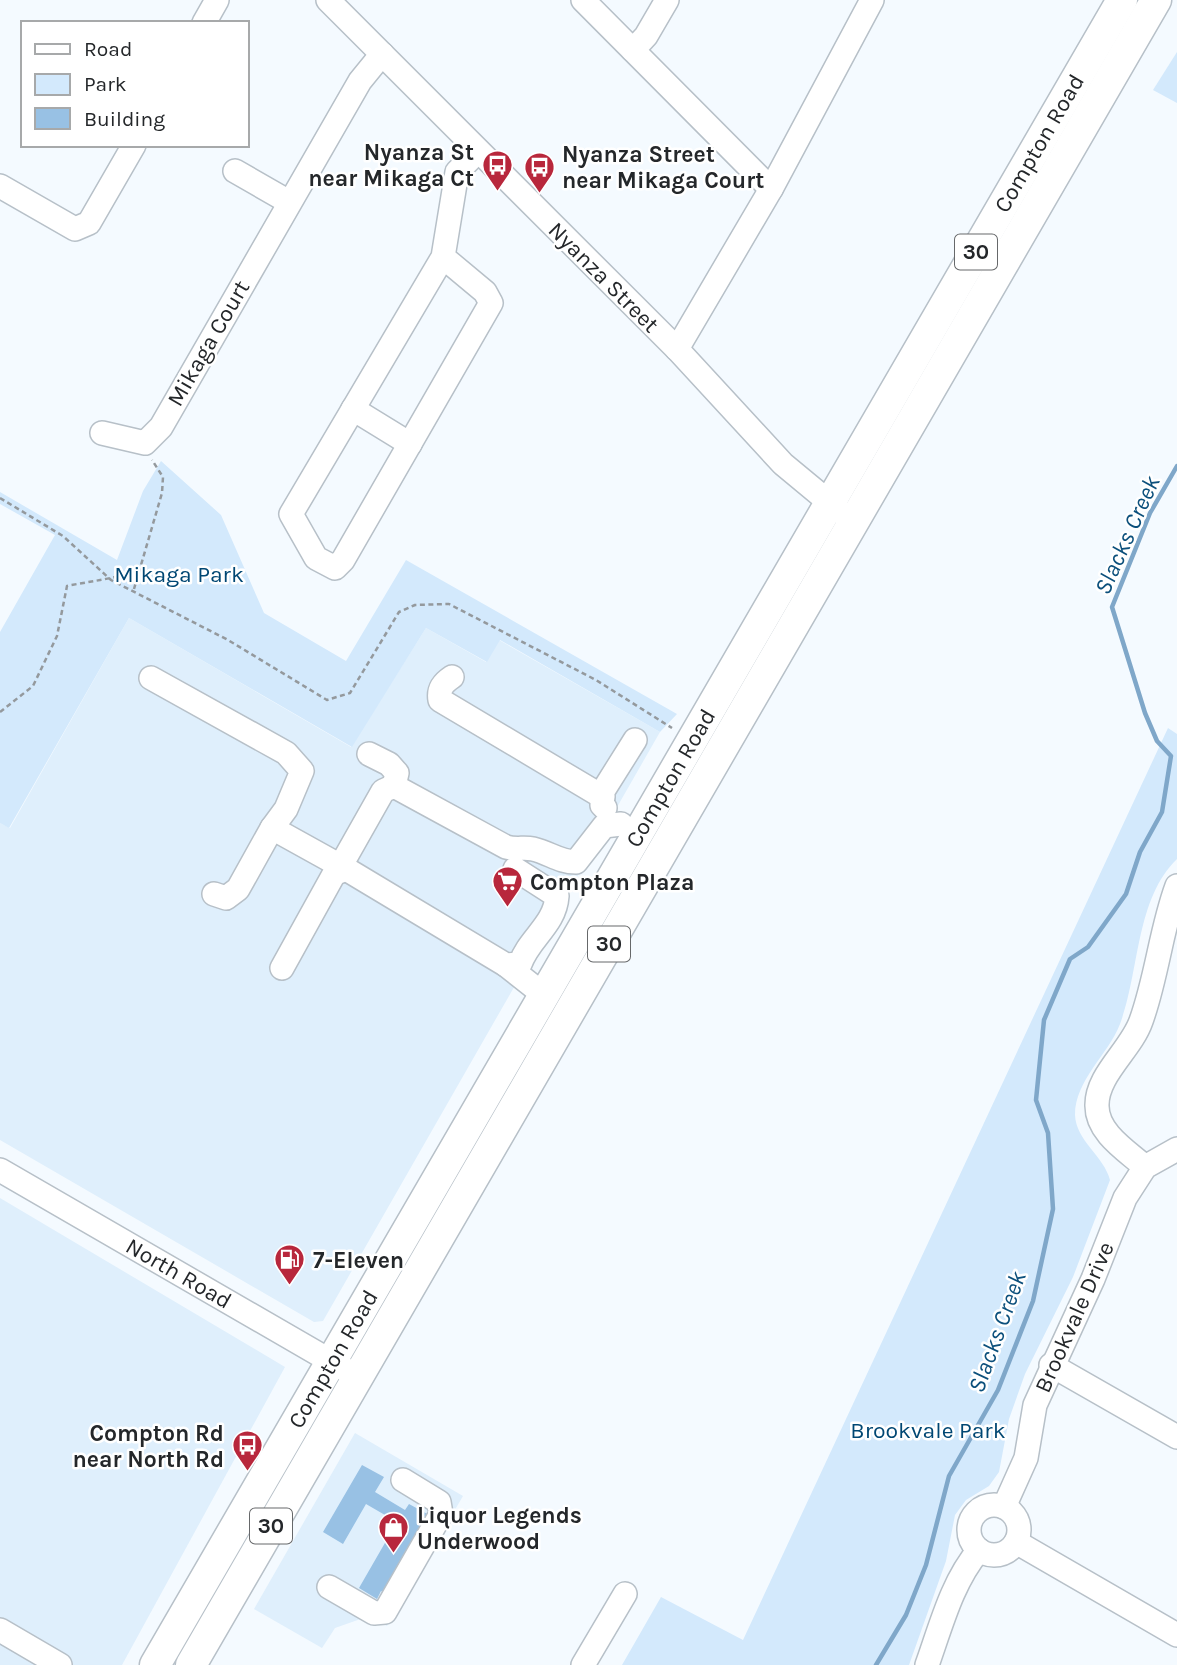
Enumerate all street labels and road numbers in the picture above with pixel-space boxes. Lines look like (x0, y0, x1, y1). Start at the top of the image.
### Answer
street label: Compton Road (989, 69, 1090, 217)
street label: Nyanza Street (543, 216, 665, 338)
road number: 30 (955, 234, 997, 270)
street label: Mikaga Court (162, 275, 255, 411)
street label: Compton Road (620, 704, 721, 852)
road number: 30 (588, 926, 630, 962)
street label: North Road (121, 1232, 236, 1315)
street label: Brookvale Drive (1029, 1238, 1120, 1397)
street label: Compton Road (283, 1285, 384, 1433)
road number: 30 (250, 1508, 292, 1544)

